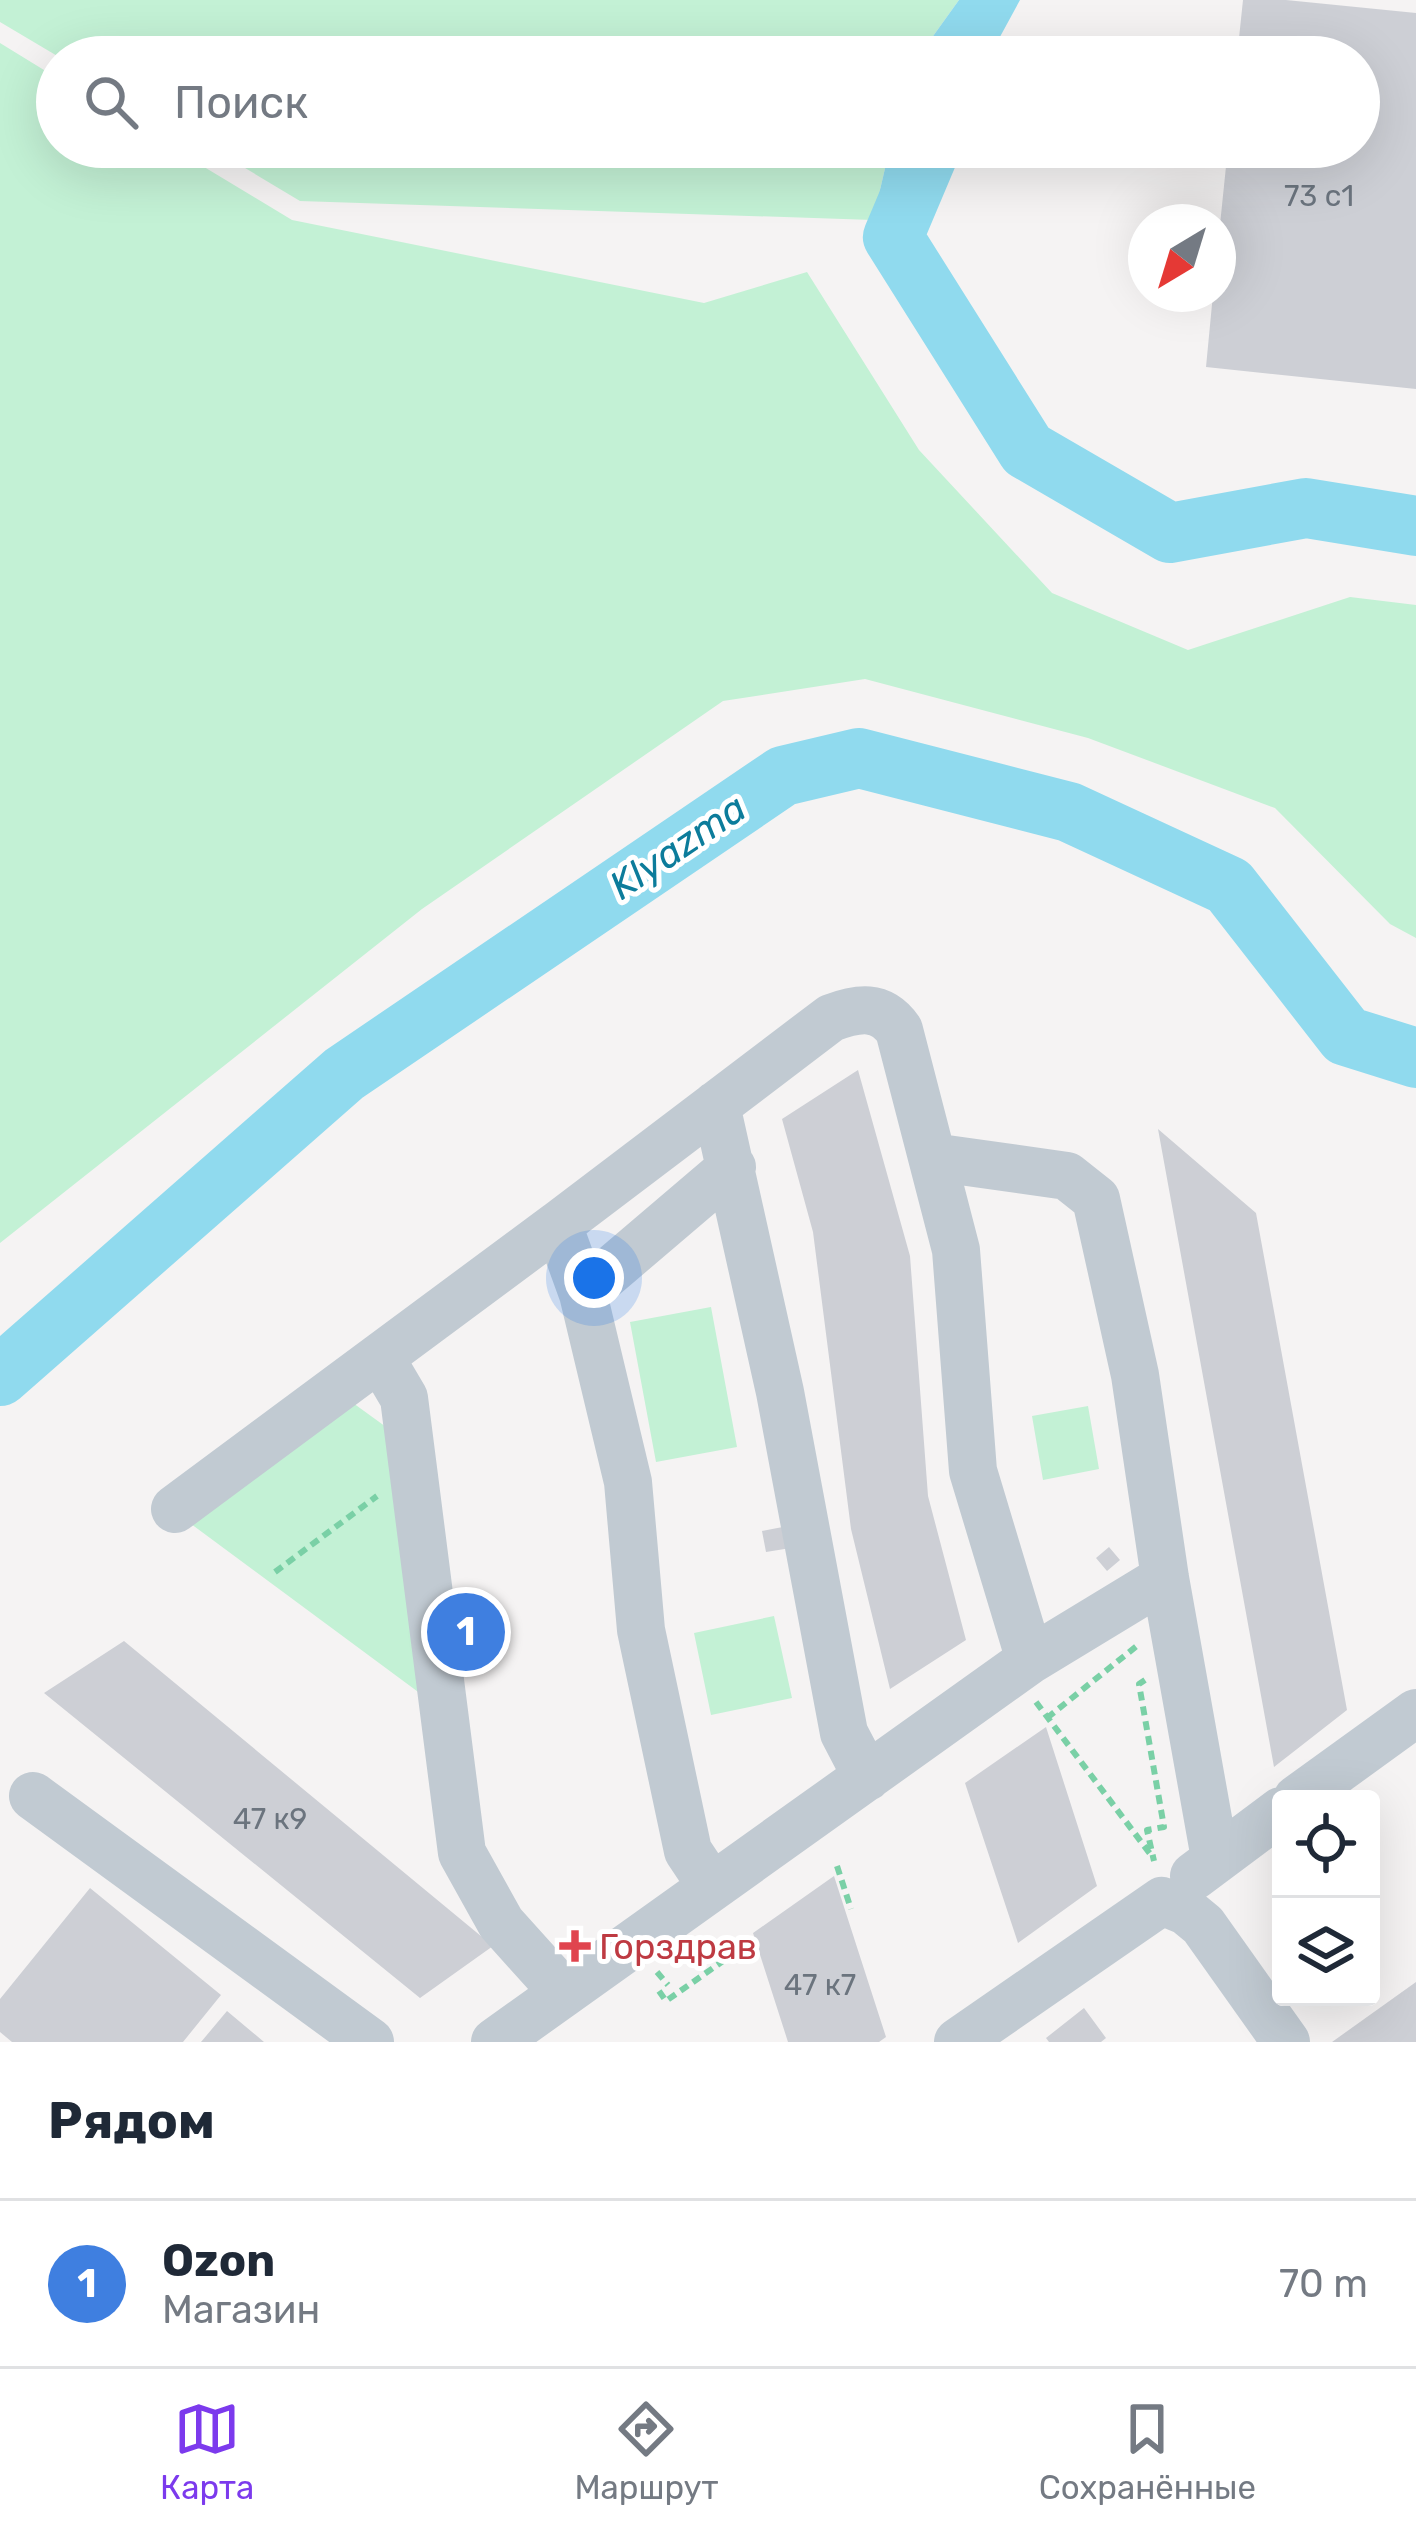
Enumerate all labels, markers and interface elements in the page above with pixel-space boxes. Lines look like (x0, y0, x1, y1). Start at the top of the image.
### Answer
search box (36, 36, 1380, 168)
icon: search (78, 69, 144, 135)
text: Поиск (174, 76, 308, 129)
house number: 73 c1 (1284, 178, 1354, 214)
north arrow (1128, 204, 1236, 312)
water label: Klyazma (601, 785, 755, 909)
your location (564, 1248, 624, 1308)
pin: 1 (427, 1587, 505, 1677)
map controls (1272, 1790, 1380, 2006)
button: locate (1272, 1790, 1380, 1898)
house number: 47 к9 (233, 1801, 307, 1837)
button: layers (1272, 1898, 1380, 2006)
place label: Горздрав (599, 1925, 757, 1968)
marker: Горздрав (562, 1933, 588, 1959)
house number: 47 к7 (784, 1967, 856, 2003)
text: Рядом (48, 2090, 215, 2151)
text: Ozon (162, 2234, 275, 2287)
text: 1 (77, 2261, 97, 2307)
text: 70 m (1279, 2261, 1368, 2307)
text: Магазин (162, 2287, 320, 2333)
tab: Карта (160, 2396, 254, 2507)
tab: Маршрут (574, 2396, 718, 2507)
tab: Сохранённые (1039, 2396, 1256, 2507)

